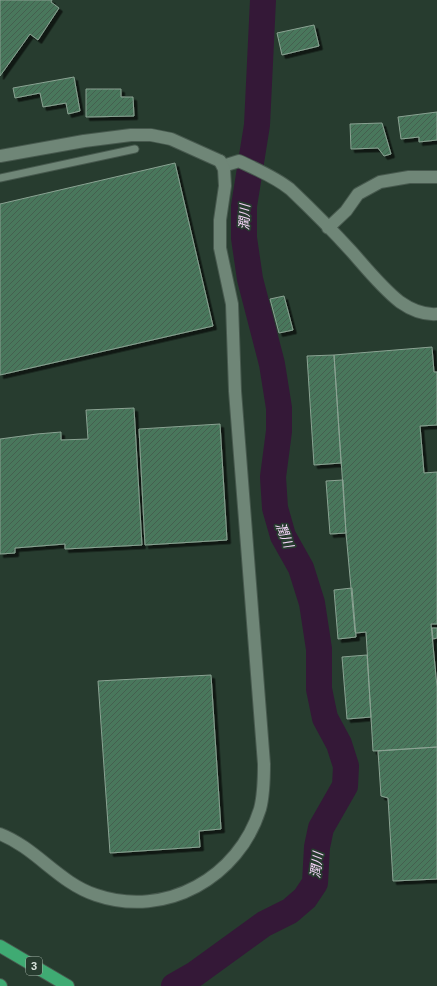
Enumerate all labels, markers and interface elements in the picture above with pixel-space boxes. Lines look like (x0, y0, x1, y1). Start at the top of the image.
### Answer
water label: 潤川 (237, 202, 253, 230)
water label: 潤川 (273, 520, 297, 552)
water label: 潤川 (307, 849, 326, 879)
road number: 3 (26, 957, 42, 975)

